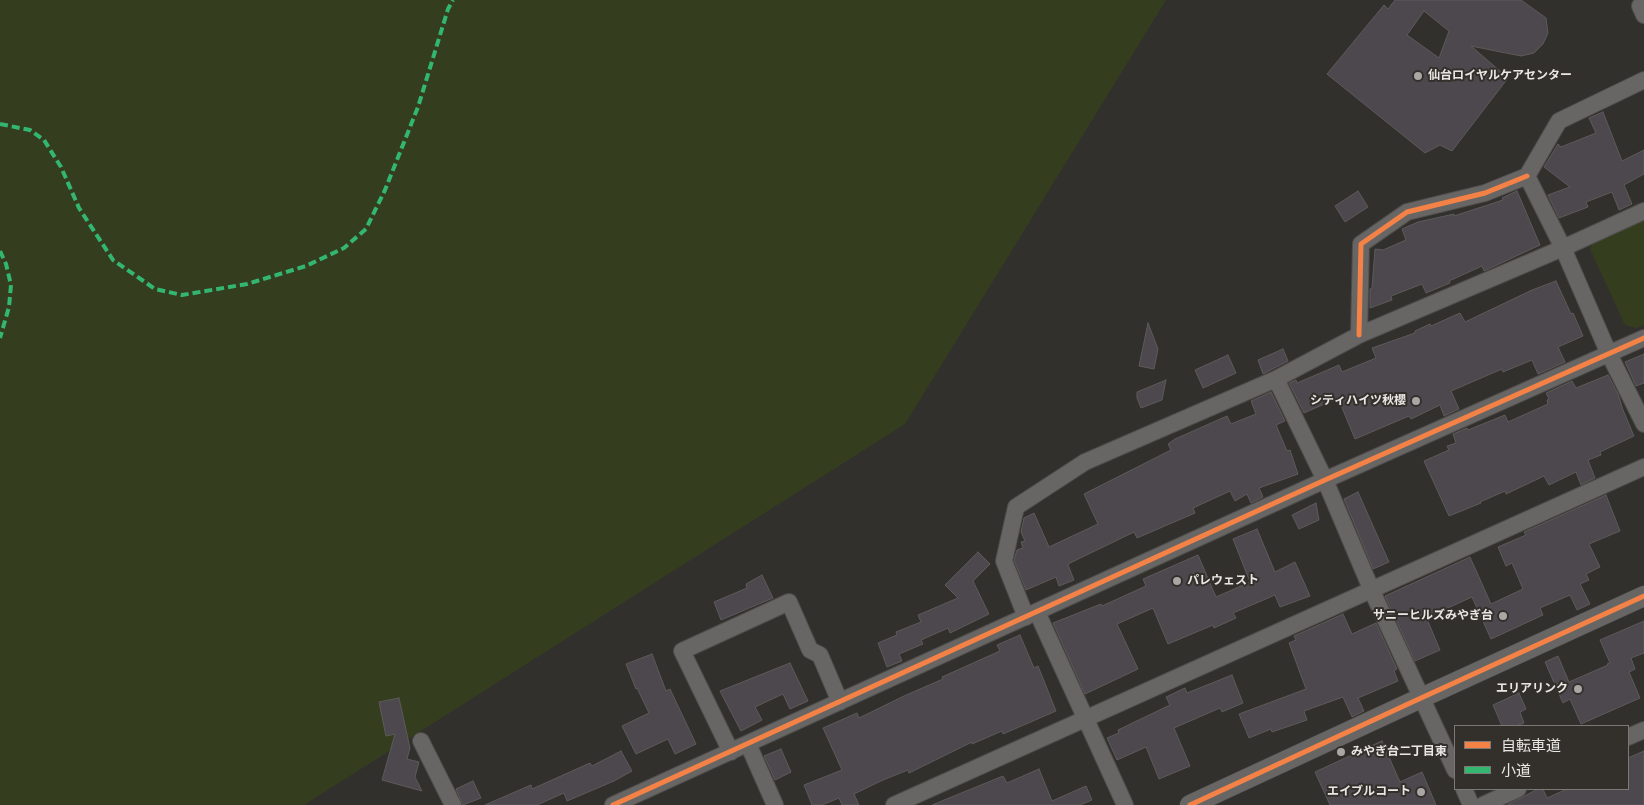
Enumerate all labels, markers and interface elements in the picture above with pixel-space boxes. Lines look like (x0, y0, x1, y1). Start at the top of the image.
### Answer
place label: 仙台ロイヤルケアセンター (1428, 69, 1572, 83)
marker: 仙台ロイヤルケアセンター (1412, 70, 1424, 82)
place label: シティハイツ秋櫻 (1310, 394, 1406, 408)
marker: シティハイツ秋櫻 (1410, 395, 1422, 407)
place label: パレウェスト (1187, 574, 1259, 588)
marker: パレウェスト (1171, 575, 1183, 587)
place label: サニーヒルズみやぎ台 (1373, 609, 1493, 623)
marker: サニーヒルズみやぎ台 (1497, 610, 1509, 622)
place label: エリアリンク (1496, 682, 1568, 696)
marker: エリアリンク (1572, 683, 1584, 695)
legend (1454, 725, 1629, 790)
text: 自転車道 (1501, 737, 1561, 755)
place label: みやぎ台二丁目東 (1351, 745, 1447, 759)
marker: みやぎ台二丁目東 (1335, 746, 1347, 758)
text: 小道 (1501, 762, 1531, 780)
place label: エイブルコート (1327, 785, 1411, 799)
marker: エイブルコート (1415, 786, 1427, 798)

